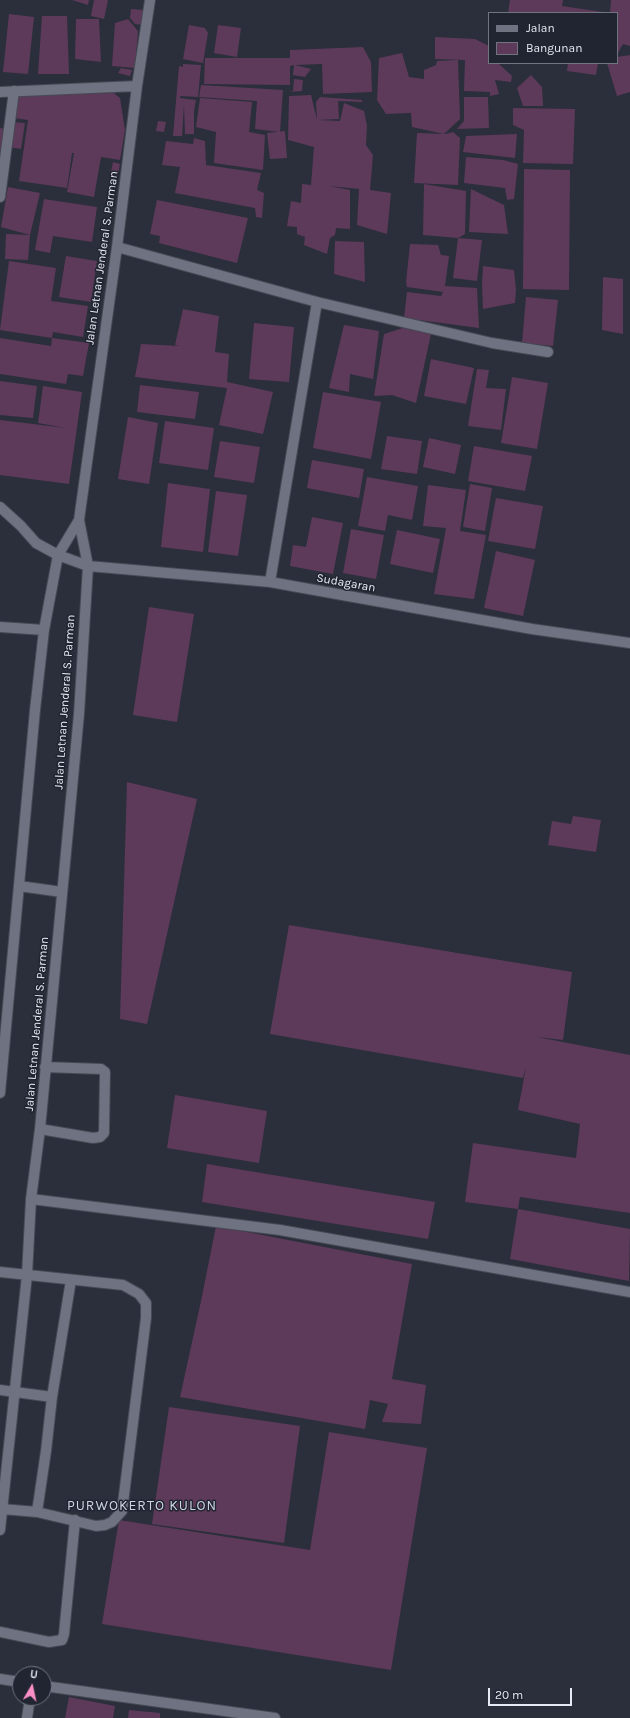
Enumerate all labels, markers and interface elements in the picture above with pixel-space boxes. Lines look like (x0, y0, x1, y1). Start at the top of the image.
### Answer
legend (488, 12, 618, 64)
text: Jalan (526, 21, 555, 35)
text: Bangunan (526, 41, 582, 55)
street label: Jalan Letnan Jenderal S. Parman (83, 170, 121, 346)
street label: Sudagaran (315, 571, 377, 595)
street label: Jalan Letnan Jenderal S. Parman (52, 614, 78, 790)
street label: Jalan Letnan Jenderal S. Parman (22, 936, 52, 1112)
district label: PURWOKERTO KULON (67, 1498, 217, 1514)
north arrow (12, 1666, 52, 1706)
text: U (29, 1668, 39, 1682)
scale bar (490, 1680, 574, 1706)
text: 20 m (495, 1688, 523, 1702)

